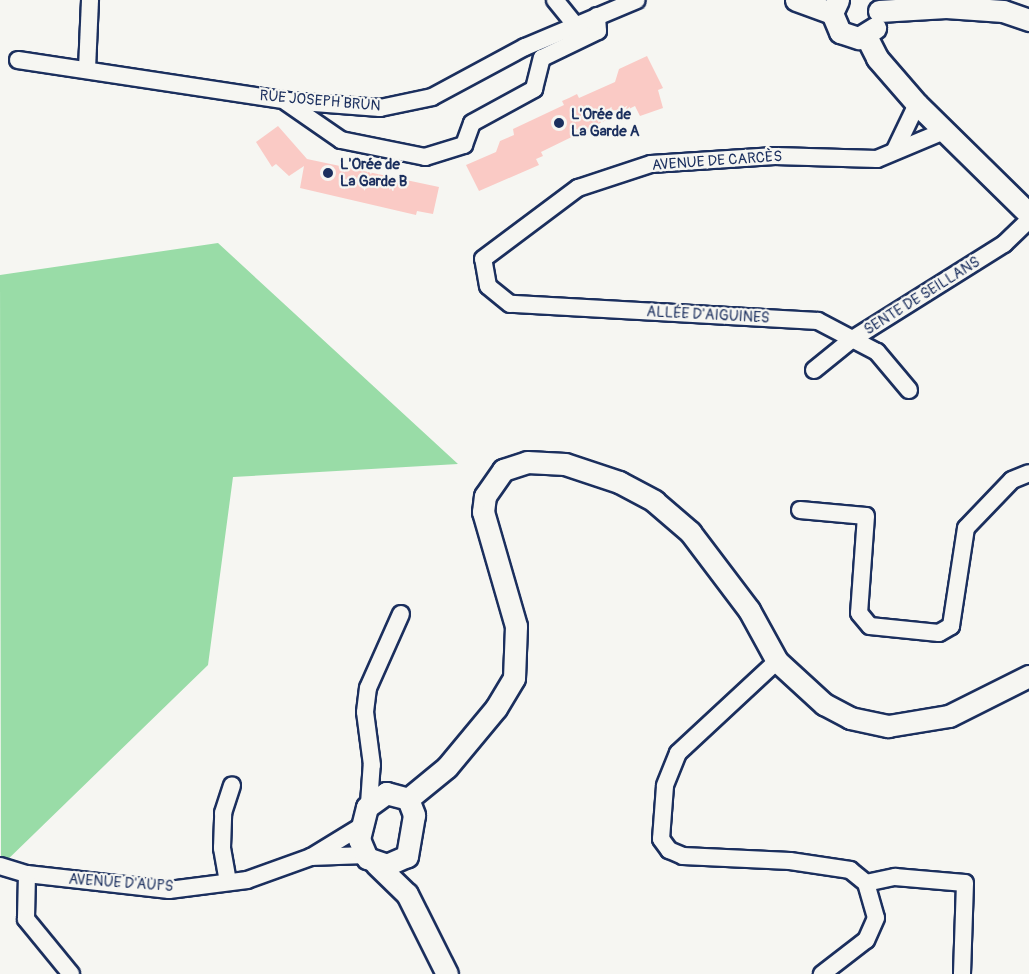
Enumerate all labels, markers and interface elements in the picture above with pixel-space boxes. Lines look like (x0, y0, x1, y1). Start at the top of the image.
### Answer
street label: RUE JOSEPH BRUN (259, 87, 381, 115)
place label: L'Orée de La Garde A (571, 105, 640, 140)
marker: L'Orée de La Garde A (552, 116, 566, 130)
street label: AVENUE DE CARCÈS (651, 147, 783, 175)
place label: L'Orée de La Garde B (340, 155, 407, 190)
marker: L'Orée de La Garde B (321, 166, 335, 180)
street label: SENTE DE SEILLANS (861, 253, 983, 339)
street label: ALLÉE D'AIGUINES (646, 303, 770, 327)
street label: AVENUE D'AUPS (68, 870, 174, 896)

